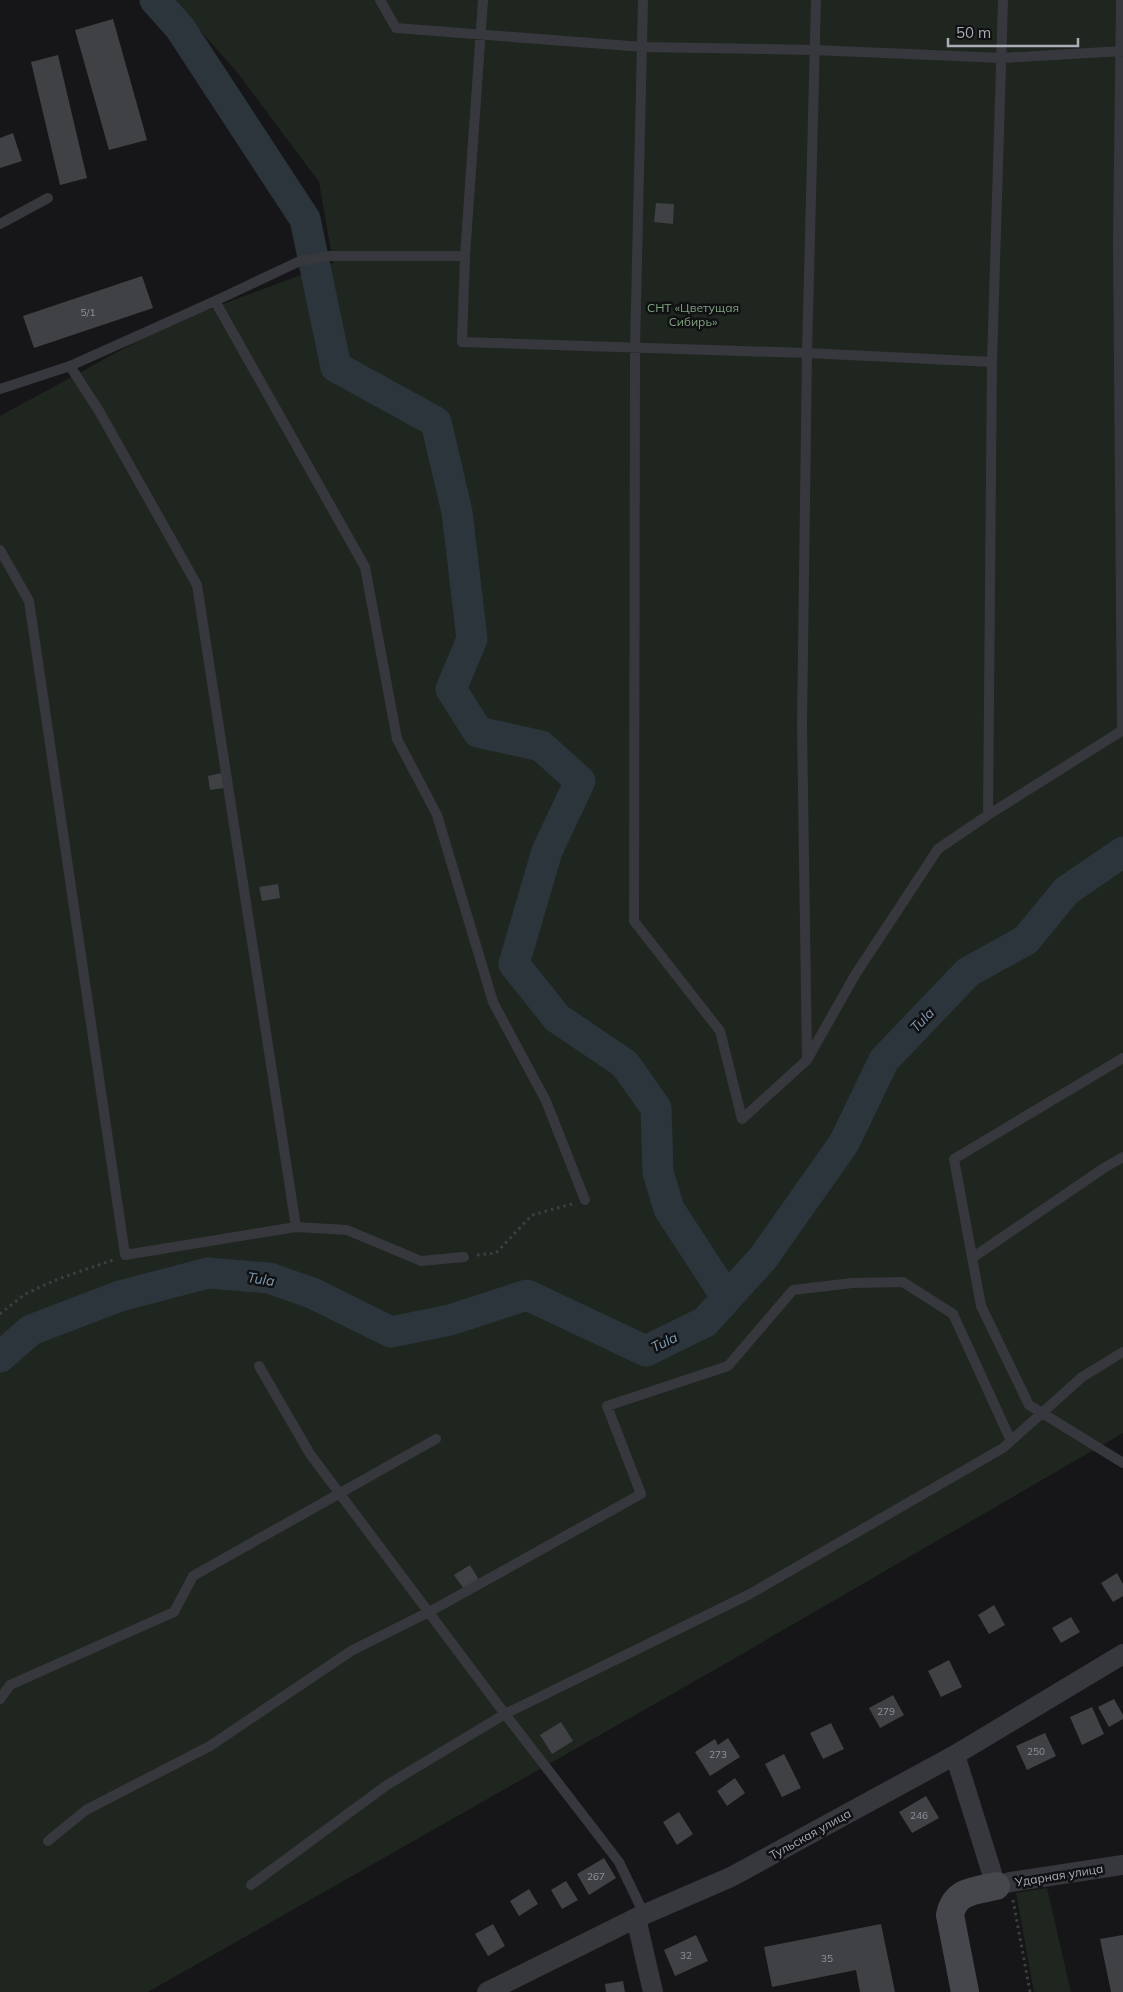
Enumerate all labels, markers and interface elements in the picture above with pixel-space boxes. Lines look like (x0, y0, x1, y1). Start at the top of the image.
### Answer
scale bar (948, 15, 1078, 47)
text: 50 m (956, 23, 991, 42)
park label: СНТ «Цветущая Сибирь» (647, 300, 739, 329)
house number: 5/1 (81, 306, 95, 319)
water label: Tula (906, 1004, 938, 1036)
water label: Tula (246, 1268, 276, 1290)
water label: Tula (648, 1328, 680, 1356)
house number: 279 (877, 1705, 895, 1718)
house number: 250 (1027, 1745, 1045, 1758)
house number: 273 (709, 1748, 727, 1761)
street label: Тульская улица (767, 1805, 853, 1863)
house number: 246 (910, 1809, 928, 1822)
street label: Ударная улица (1013, 1861, 1104, 1890)
house number: 267 (587, 1870, 605, 1883)
house number: 32 (680, 1949, 692, 1962)
house number: 35 (821, 1952, 833, 1965)

